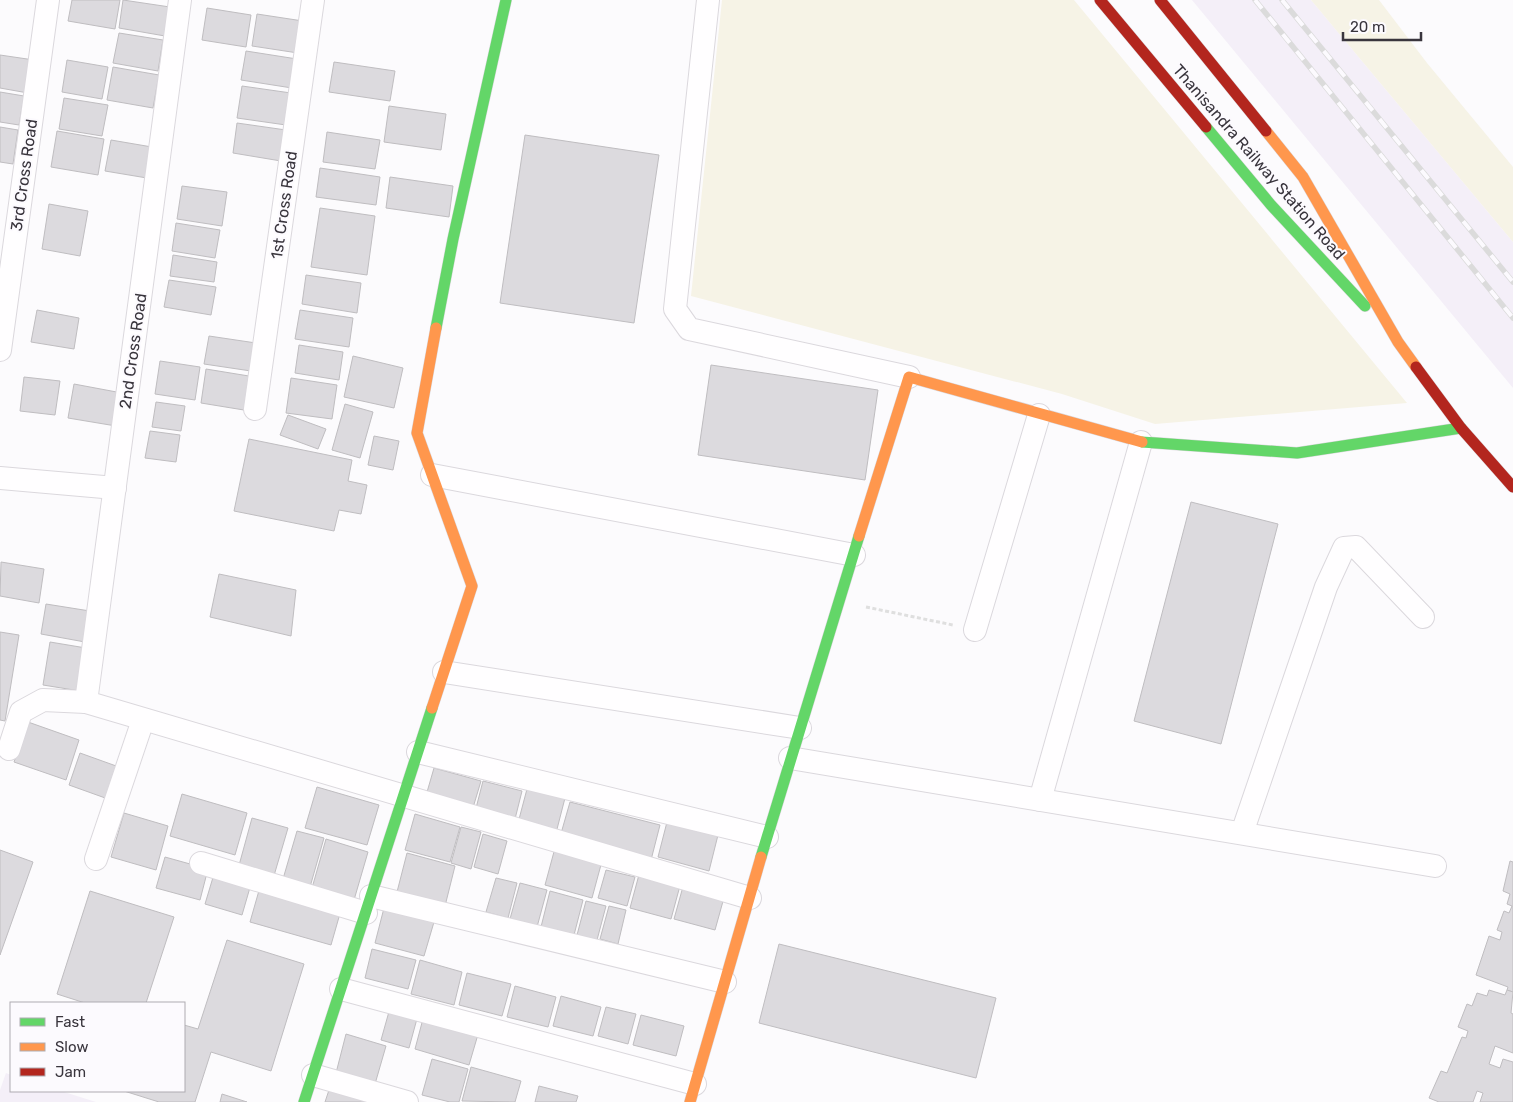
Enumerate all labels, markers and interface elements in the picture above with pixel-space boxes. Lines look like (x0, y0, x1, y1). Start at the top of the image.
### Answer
scale bar (1343, 10, 1420, 42)
text: 20 m (1350, 18, 1385, 36)
street label: Thanisandra Railway Station Road (1169, 61, 1349, 263)
street label: 3rd Cross Road (7, 118, 41, 232)
street label: 1st Cross Road (267, 150, 301, 260)
street label: 2nd Cross Road (115, 292, 151, 410)
legend (10, 1002, 185, 1092)
text: Fast (55, 1013, 85, 1031)
text: Slow (55, 1038, 88, 1056)
text: Jam (55, 1063, 86, 1081)

